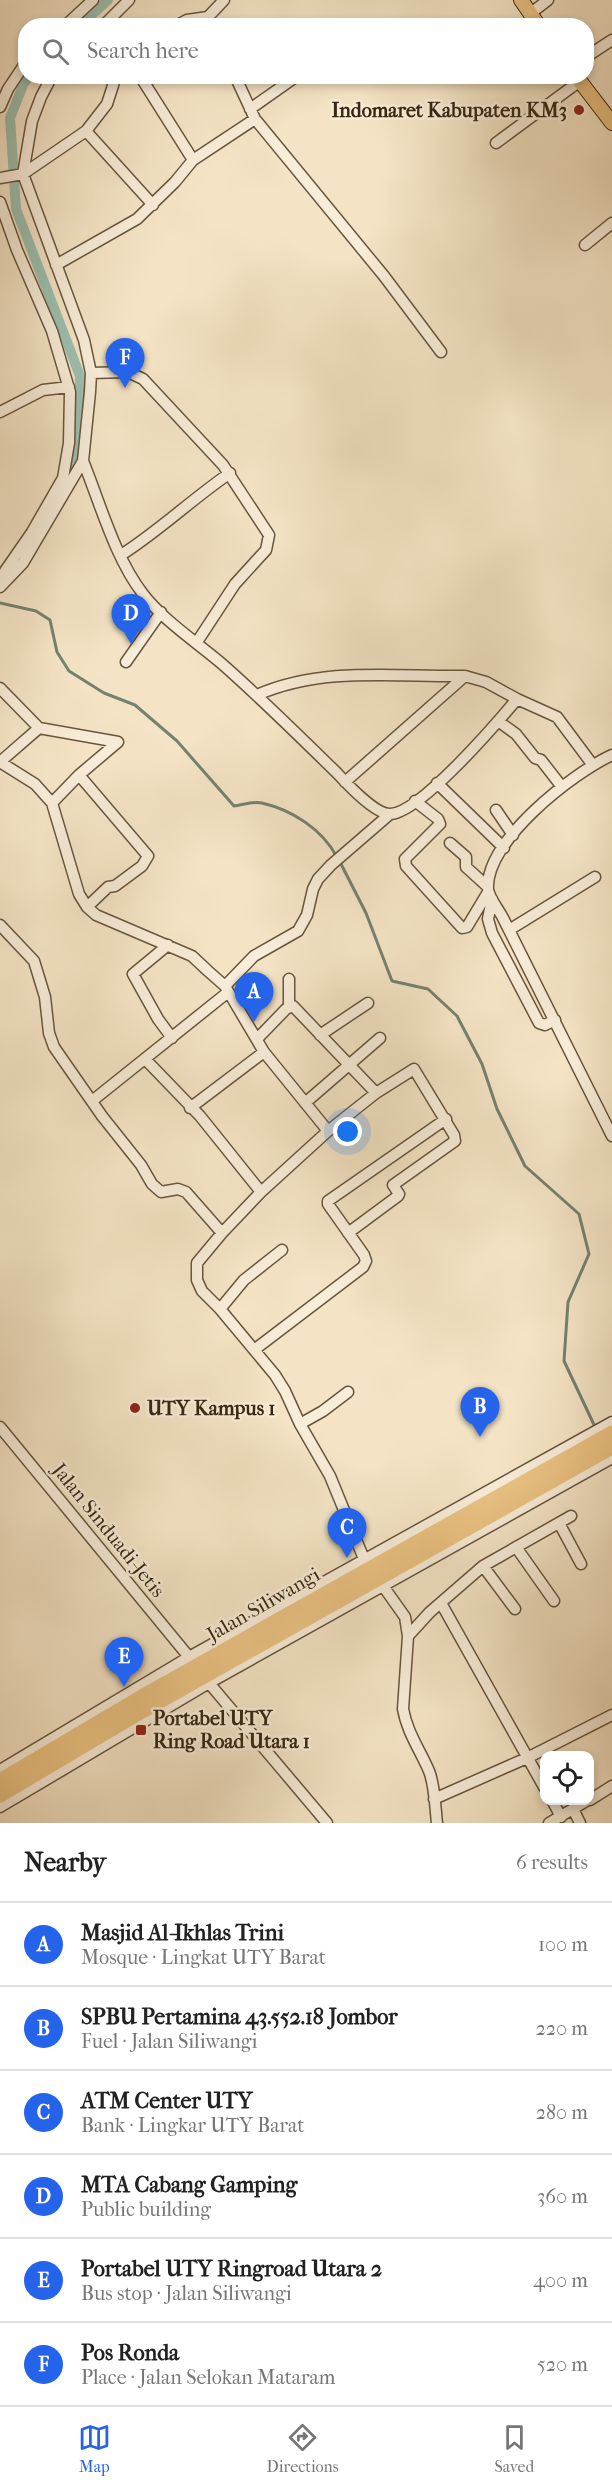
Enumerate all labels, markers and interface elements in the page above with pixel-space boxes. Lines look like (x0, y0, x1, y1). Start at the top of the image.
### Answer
search box (18, 18, 594, 84)
icon: search (39, 35, 72, 68)
text: Search here (87, 38, 199, 64)
place label: Indomaret Kabupaten KM3 (331, 99, 567, 122)
marker: Indomaret Kabupaten KM3 (572, 103, 586, 117)
pin: F (106, 338, 144, 388)
pin: D (112, 594, 150, 644)
pin: A (234, 972, 274, 1022)
your location (333, 1117, 362, 1146)
pin: B (460, 1388, 500, 1437)
place label: UTY Kampus 1 (146, 1397, 275, 1420)
marker: UTY Kampus 1 (128, 1401, 142, 1415)
street label: Jalan Sinduadi-Jetis (46, 1457, 170, 1602)
pin: C (328, 1508, 366, 1558)
street label: Jalan Siliwangi (201, 1563, 324, 1647)
pin: E (104, 1638, 144, 1687)
place label: Portabel UTY Ring Road Utara 1 (153, 1707, 310, 1753)
marker: Portabel UTY Ring Road Utara 1 (134, 1723, 148, 1737)
map controls (540, 1751, 594, 1805)
button: locate (540, 1751, 594, 1805)
text: Nearby (24, 1847, 106, 1878)
text: 6 results (516, 1851, 588, 1874)
text: Masjid Al-Ikhlas Trini (81, 1920, 284, 1946)
text: A (37, 1933, 50, 1956)
text: 100 m (538, 1933, 588, 1956)
text: Mosque · Lingkat UTY Barat (81, 1946, 326, 1969)
text: SPBU Pertamina 43.552.18 Jombor (81, 2004, 398, 2030)
text: B (37, 2017, 50, 2040)
text: 220 m (535, 2017, 588, 2040)
text: Fuel · Jalan Siliwangi (81, 2030, 258, 2053)
text: ATM Center UTY (81, 2088, 252, 2114)
text: C (37, 2101, 50, 2124)
text: 280 m (536, 2101, 588, 2124)
text: Bank · Lingkar UTY Barat (81, 2114, 304, 2137)
text: MTA Cabang Gamping (81, 2172, 297, 2198)
text: D (36, 2185, 51, 2208)
text: 360 m (537, 2185, 588, 2208)
text: Public building (81, 2198, 211, 2221)
text: Portabel UTY Ringroad Utara 2 (81, 2256, 382, 2282)
text: E (37, 2269, 50, 2292)
text: 400 m (533, 2269, 588, 2292)
text: Bus stop · Jalan Siliwangi (81, 2282, 292, 2305)
text: Pos Ronda (81, 2340, 179, 2366)
text: F (38, 2353, 49, 2376)
text: 520 m (537, 2353, 588, 2376)
text: Place · Jalan Selokan Mataram (81, 2366, 335, 2389)
tab: Map (78, 2421, 111, 2476)
tab: Directions (267, 2421, 339, 2476)
tab: Saved (494, 2421, 534, 2476)

